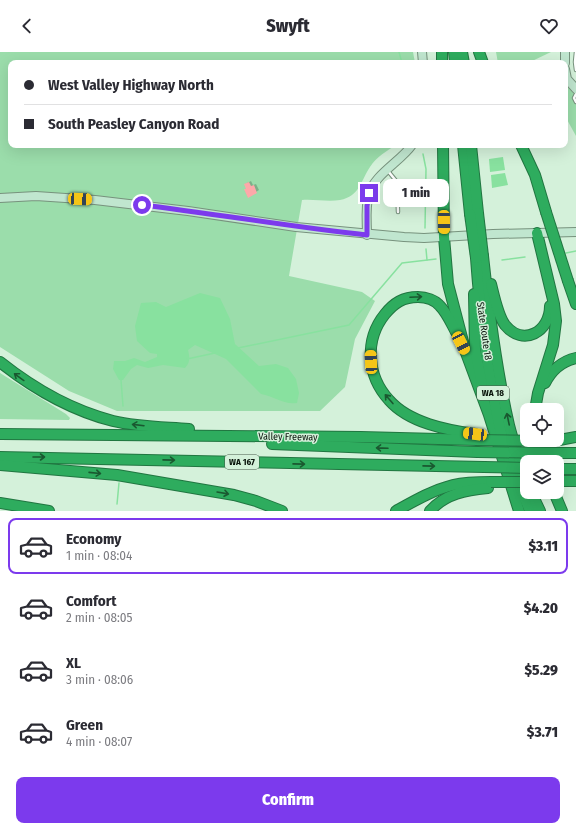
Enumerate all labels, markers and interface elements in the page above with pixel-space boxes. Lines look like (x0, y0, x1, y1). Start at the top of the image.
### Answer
icon: back (16, 15, 38, 37)
text: Swyft (266, 15, 310, 37)
icon: heart (538, 15, 560, 37)
text: West Valley Highway North (48, 76, 214, 94)
text: South Peasley Canyon Road (48, 115, 219, 133)
callout: 1 min (383, 179, 449, 207)
route end (360, 184, 378, 202)
text: 1 min (402, 185, 430, 200)
car (68, 192, 92, 206)
route start (133, 196, 151, 214)
car (438, 210, 450, 234)
one-way arrow (409, 294, 422, 301)
street label: State Route 18 (474, 301, 494, 361)
car (450, 330, 472, 356)
car (364, 350, 378, 374)
one-way arrow (14, 373, 25, 381)
road number: WA 18 (477, 386, 509, 400)
one-way arrow (385, 394, 394, 404)
map controls (520, 403, 564, 499)
button: locate (520, 403, 564, 447)
one-way arrow (504, 413, 512, 426)
one-way arrow (132, 421, 145, 428)
car (462, 427, 488, 441)
street label: Valley Freeway (258, 430, 318, 444)
one-way arrow (376, 444, 389, 452)
one-way arrow (32, 453, 45, 461)
road number: WA 167 (225, 455, 259, 469)
button: layers (520, 455, 564, 499)
one-way arrow (162, 456, 175, 464)
one-way arrow (292, 460, 305, 468)
one-way arrow (422, 462, 435, 470)
one-way arrow (88, 469, 101, 477)
one-way arrow (216, 490, 229, 498)
icon: car (18, 528, 54, 564)
text: Economy (66, 530, 121, 548)
text: $3.11 (529, 537, 558, 555)
text: 1 min · 08:04 (66, 548, 132, 563)
icon: car (18, 590, 54, 626)
text: Comfort (66, 592, 117, 610)
text: $4.20 (524, 599, 558, 617)
text: 2 min · 08:05 (66, 610, 133, 625)
icon: car (18, 652, 54, 688)
text: XL (66, 654, 81, 672)
text: $5.29 (525, 661, 558, 679)
text: 3 min · 08:06 (66, 672, 133, 687)
icon: car (18, 714, 54, 750)
text: Green (66, 716, 103, 734)
text: $3.71 (527, 723, 558, 741)
text: 4 min · 08:07 (66, 734, 132, 749)
button: Confirm (16, 777, 560, 823)

